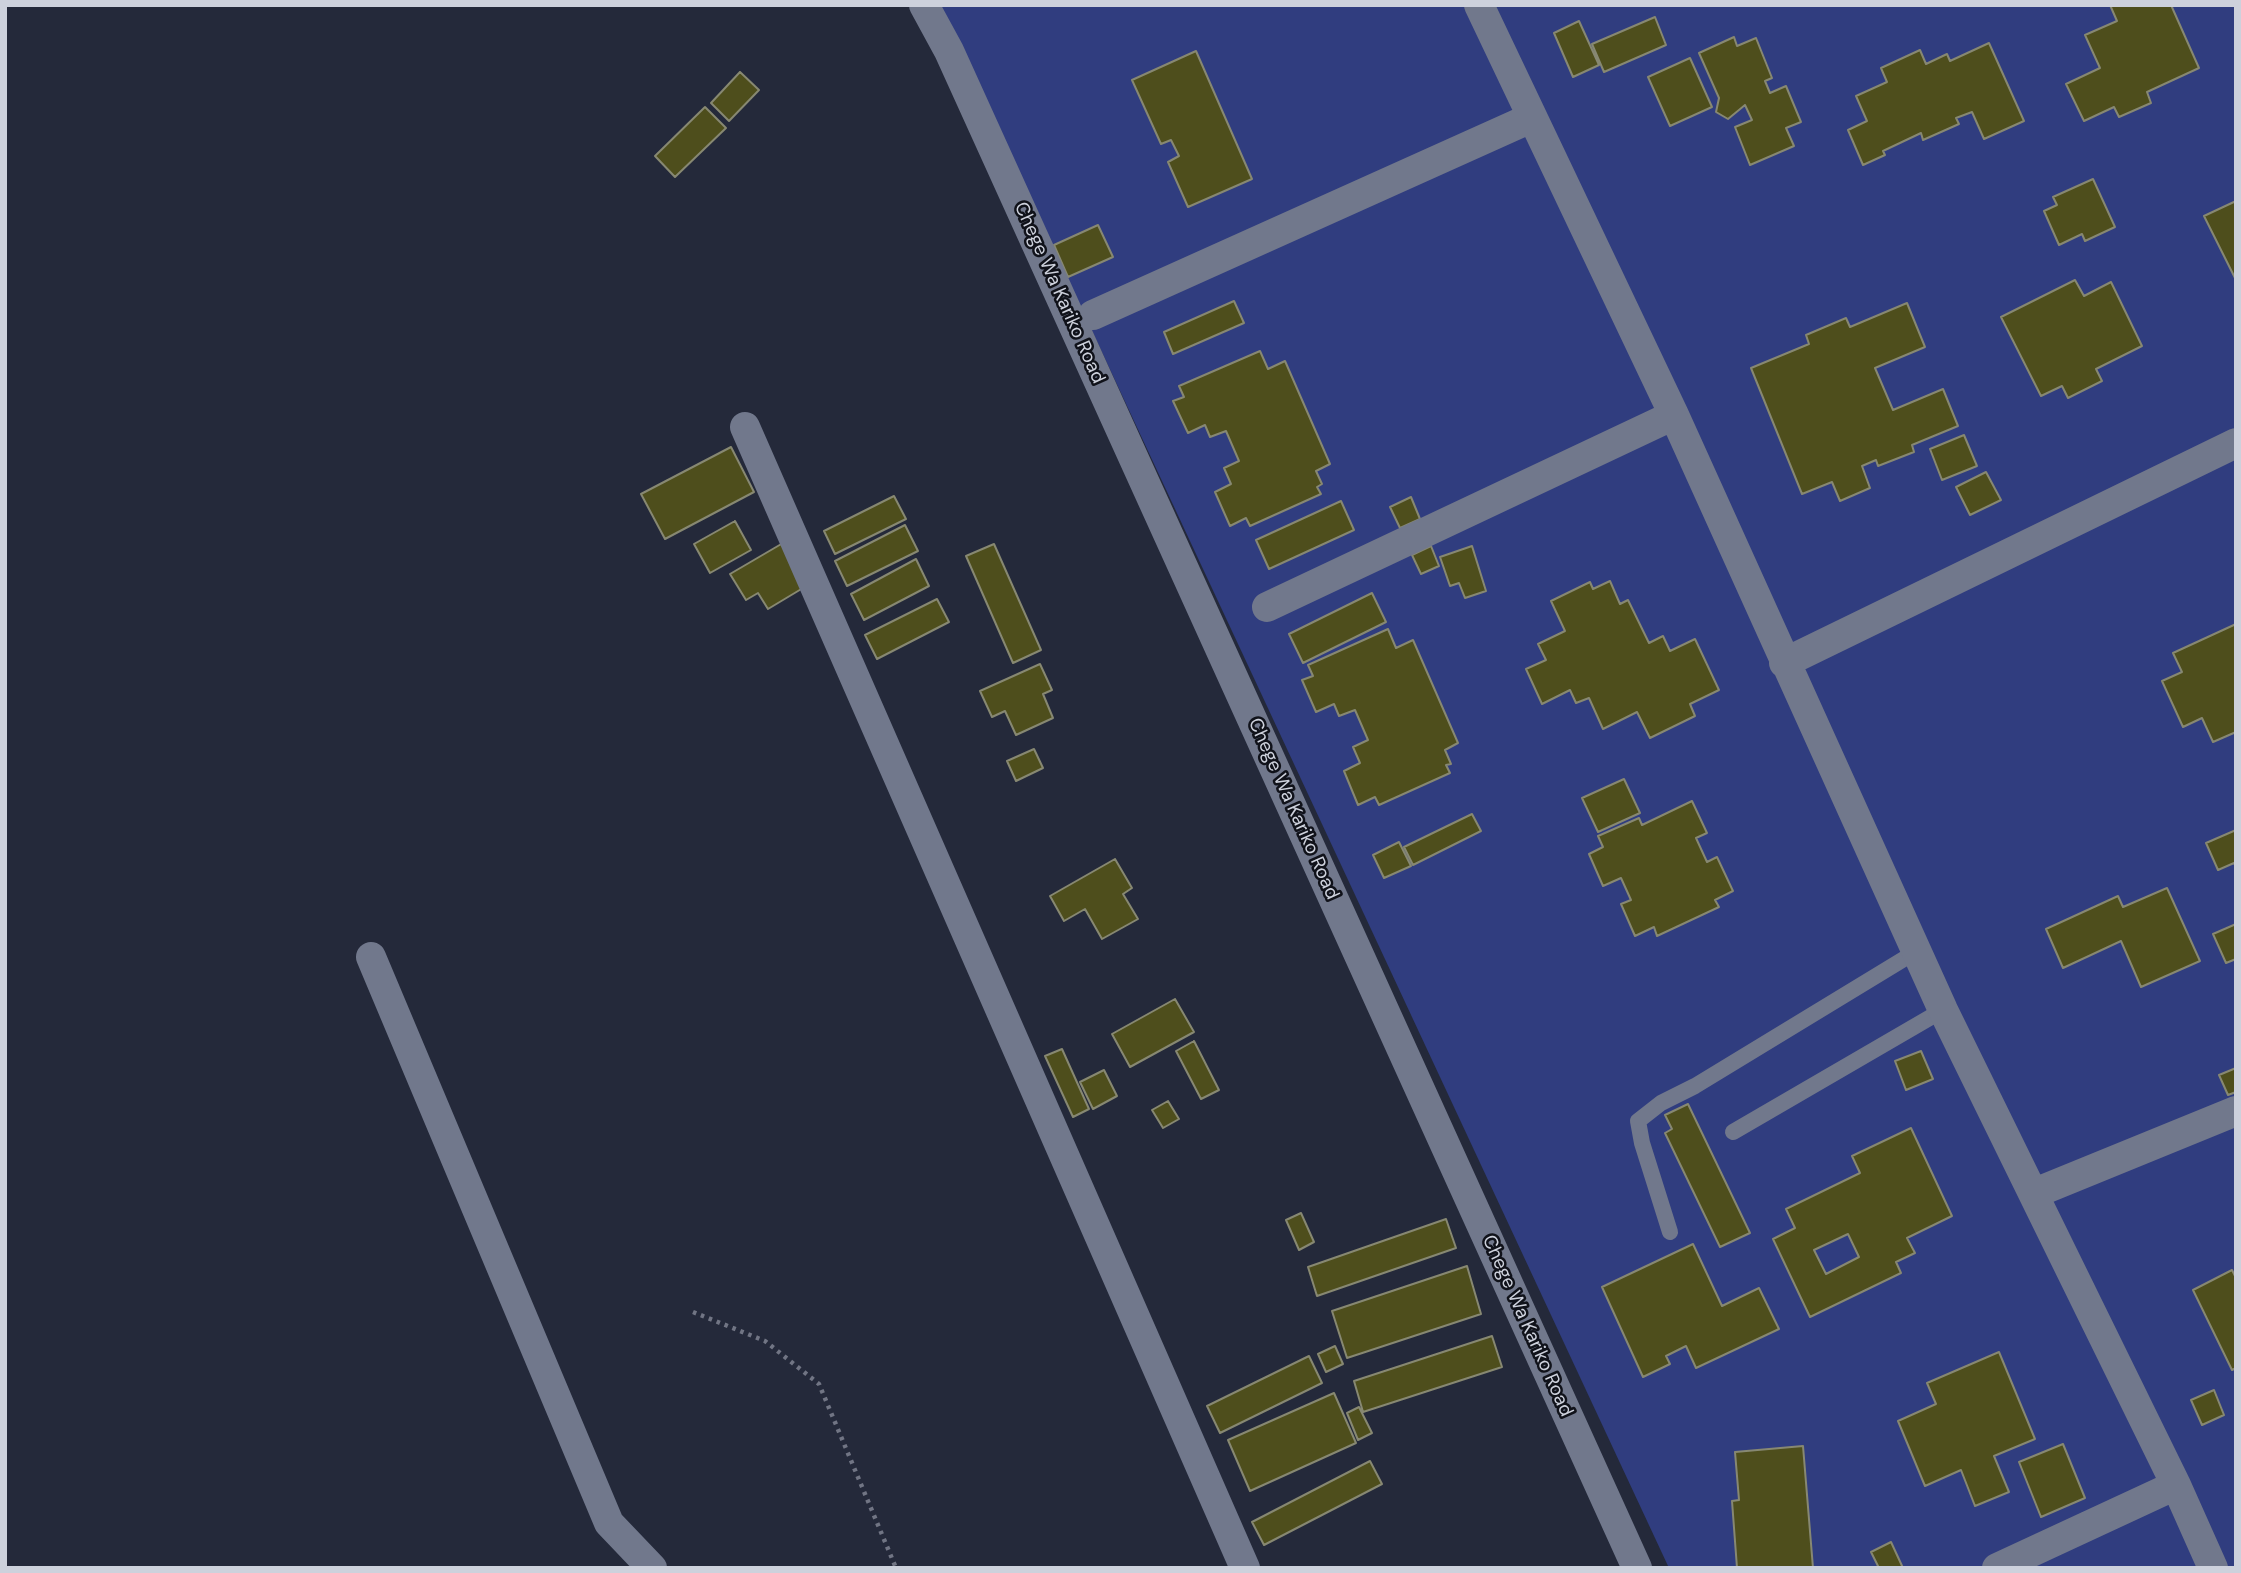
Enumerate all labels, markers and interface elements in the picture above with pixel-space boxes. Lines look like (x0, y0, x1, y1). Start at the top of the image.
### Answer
street label: Chege Wa Kariko Road (1009, 199, 1109, 387)
street label: Chege Wa Kariko Road (1243, 715, 1343, 903)
street label: Chege Wa Kariko Road (1477, 1232, 1577, 1420)

